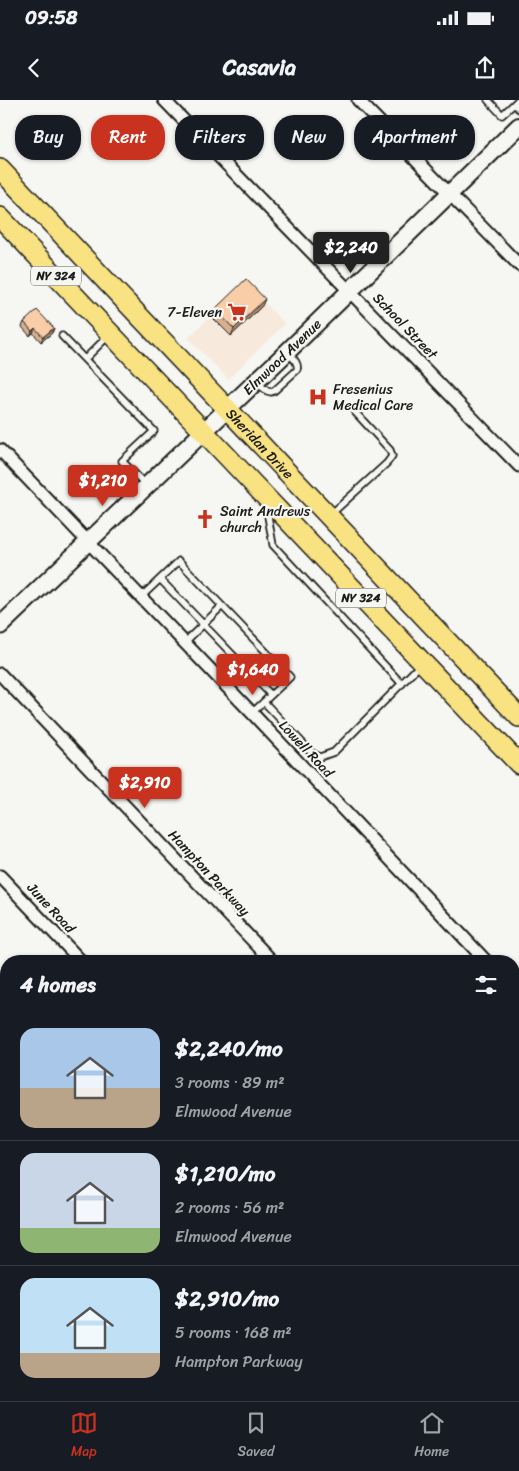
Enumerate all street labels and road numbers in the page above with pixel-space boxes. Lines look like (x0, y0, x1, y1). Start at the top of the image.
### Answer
road number: NY 324 (31, 267, 81, 286)
street label: School Street (366, 287, 445, 366)
street label: Elmwood Avenue (236, 312, 327, 401)
street label: Sheridan Drive (220, 402, 300, 485)
road number: NY 324 (336, 588, 386, 608)
street label: Lowell Road (272, 714, 341, 785)
street label: Hampton Parkway (162, 824, 257, 923)
street label: June Road (20, 876, 82, 940)

